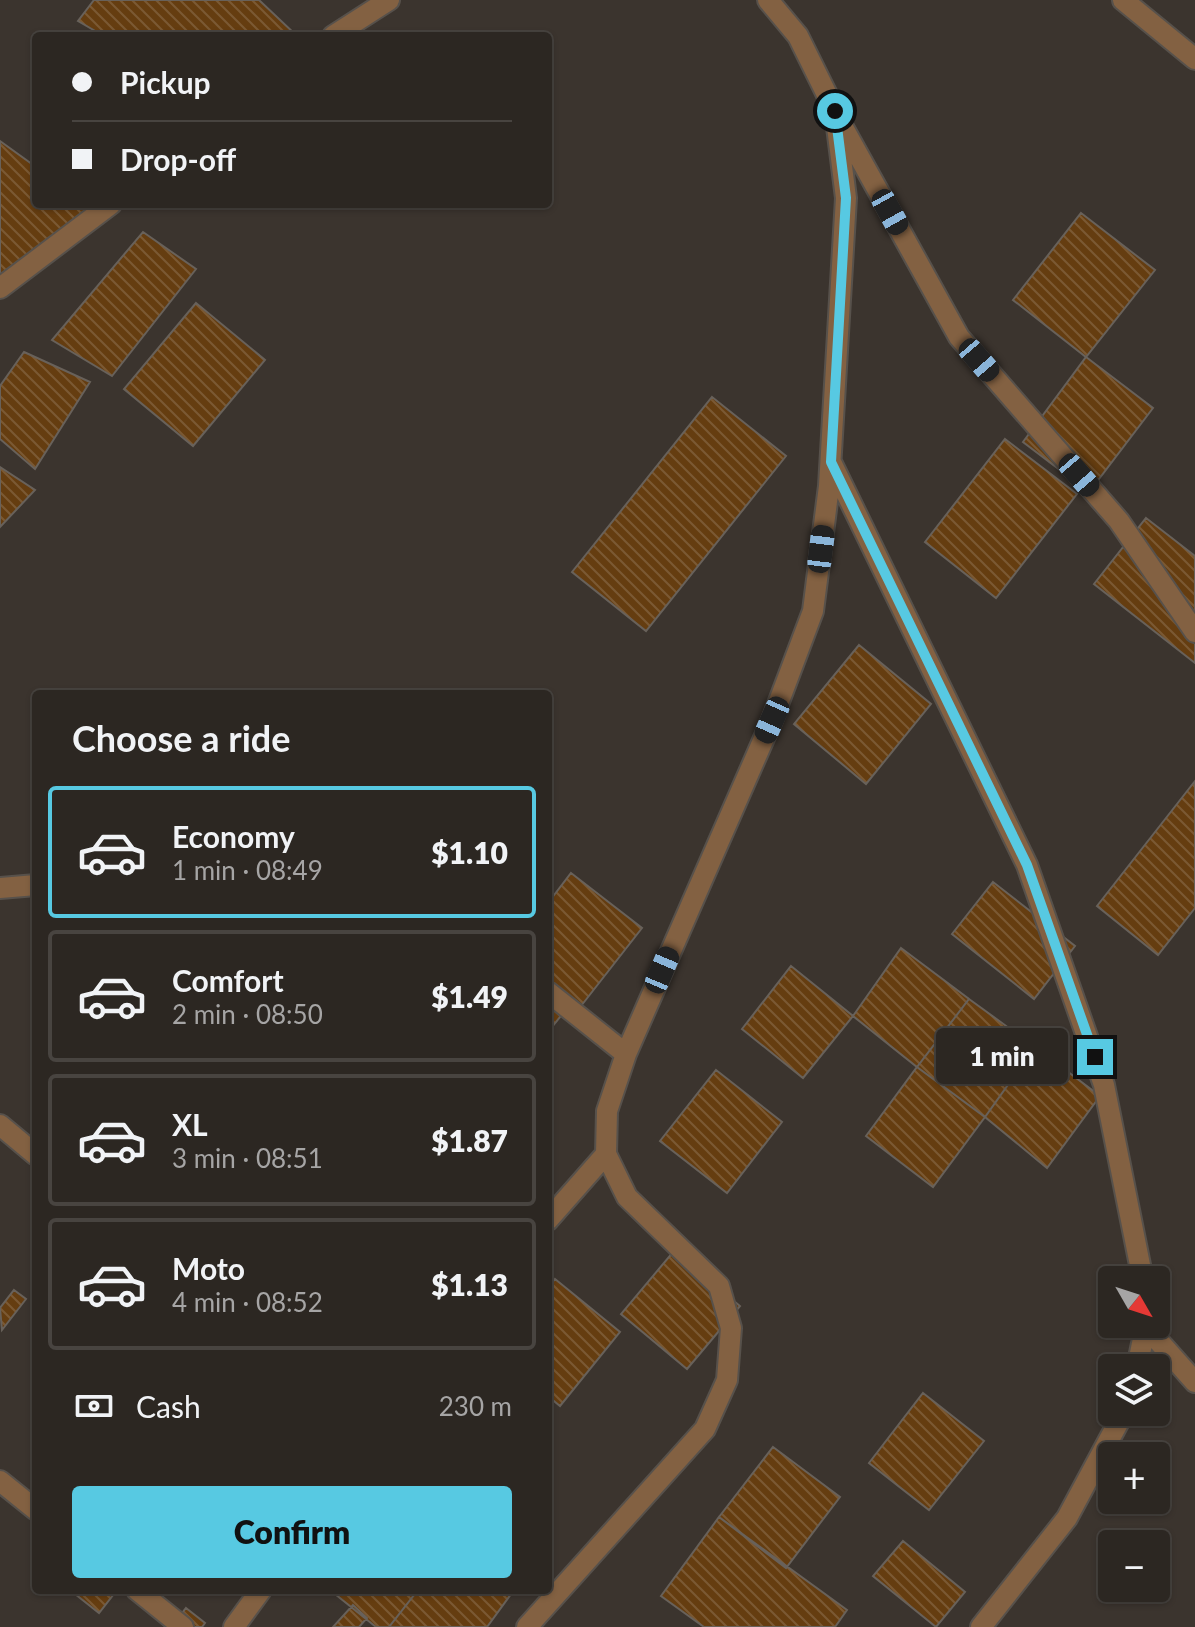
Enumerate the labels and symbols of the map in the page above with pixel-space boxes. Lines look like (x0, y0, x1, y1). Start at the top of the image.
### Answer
route start (817, 93, 853, 129)
car (868, 185, 912, 239)
car (954, 334, 1004, 386)
car (1054, 449, 1104, 501)
car (806, 524, 836, 574)
car (751, 693, 793, 747)
car (642, 943, 682, 997)
callout: 1 min (935, 1029, 1067, 1085)
route end (1077, 1039, 1113, 1075)
north arrow (1098, 1266, 1170, 1338)

